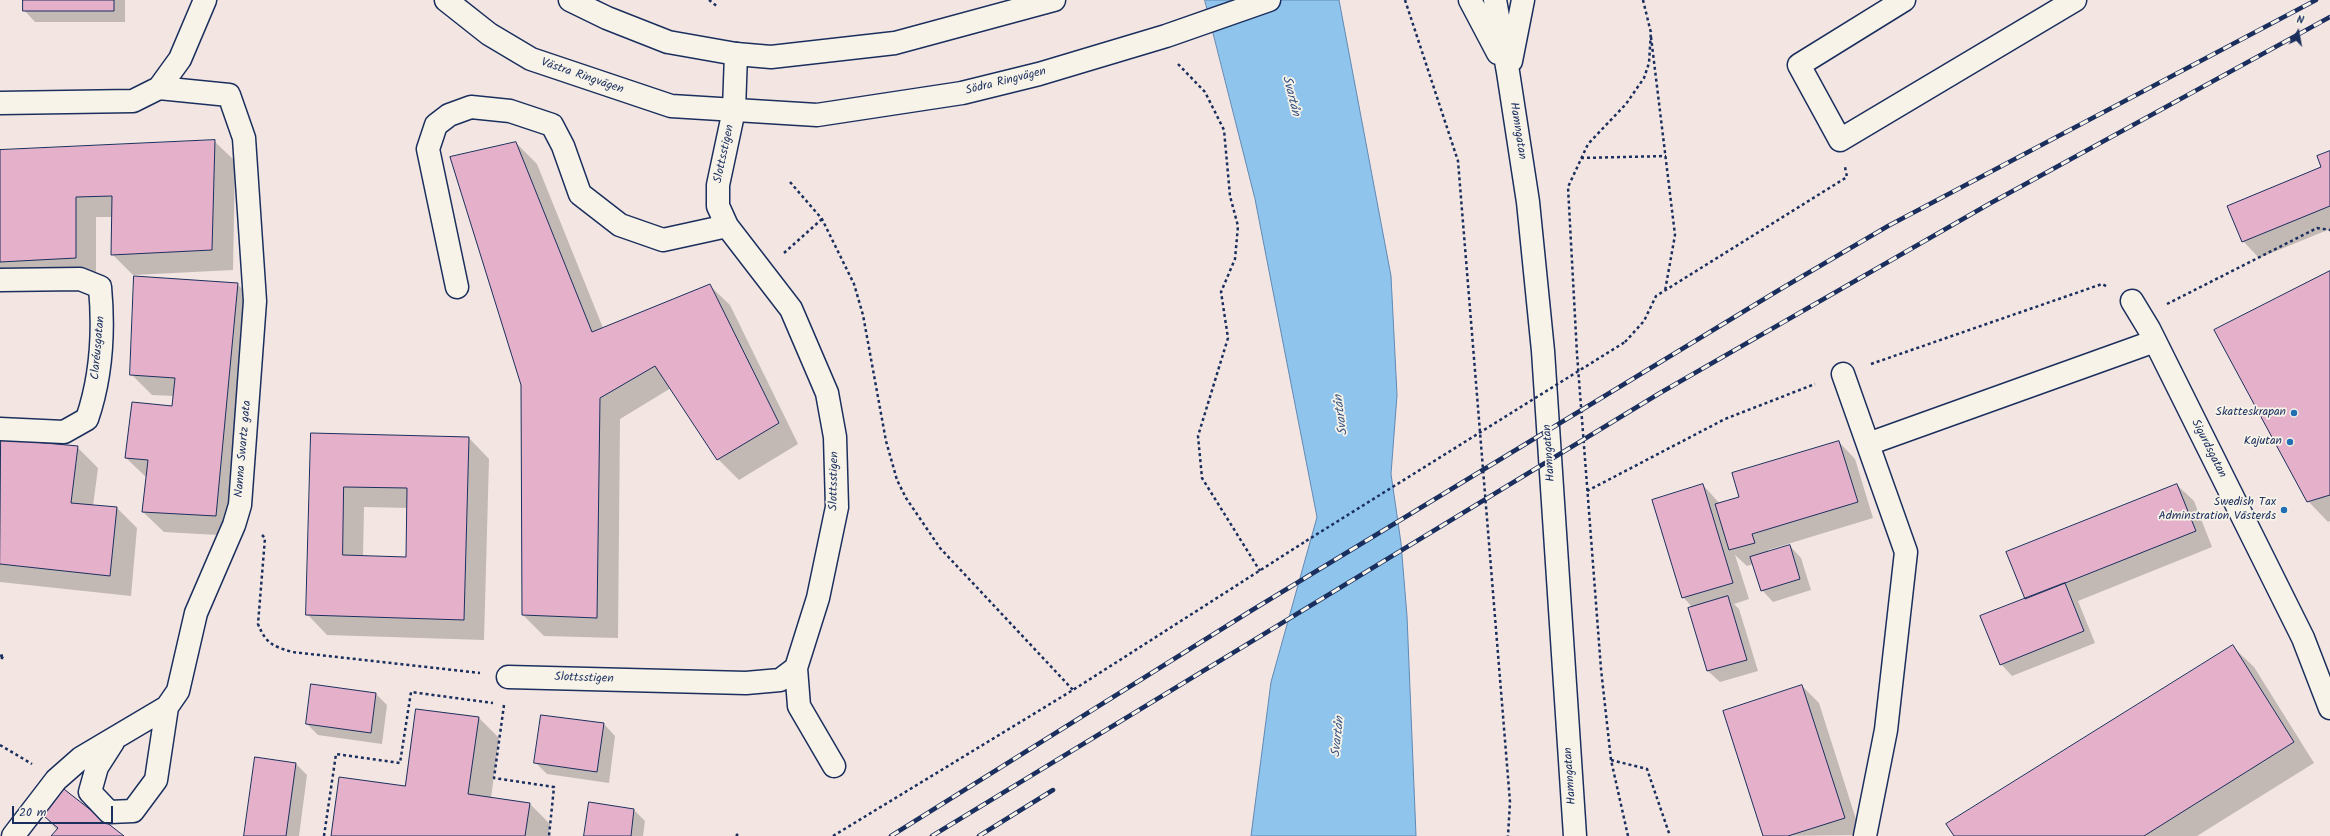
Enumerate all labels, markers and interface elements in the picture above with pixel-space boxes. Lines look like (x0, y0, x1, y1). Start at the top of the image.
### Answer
text: N (2295, 11, 2305, 30)
north arrow (2278, 12, 2318, 52)
street label: Västra Ringvägen (539, 56, 625, 98)
street label: Södra Ringvägen (964, 65, 1048, 99)
water label: Svartån (1277, 74, 1303, 118)
street label: Hamngatan (1505, 101, 1529, 161)
street label: Slottsstigen (712, 124, 738, 184)
street label: Claréusgatan (89, 316, 109, 380)
water label: Svartån (1332, 394, 1352, 436)
street label: Nanna Swartz gata (233, 400, 255, 498)
place label: Skatteskrapan (2216, 406, 2286, 420)
marker: Skatteskrapan (2289, 408, 2299, 418)
street label: Sigurdsgatan (2187, 417, 2229, 481)
street label: Hamngatan (1541, 424, 1559, 482)
place label: Kajutan (2244, 435, 2282, 449)
marker: Kajutan (2285, 437, 2295, 447)
street label: Slottsstigen (827, 451, 843, 511)
place label: Swedish Tax Adminstration Västerås (2158, 496, 2276, 524)
marker: Swedish Tax Adminstration Västerås (2279, 505, 2289, 515)
street label: Slottsstigen (554, 671, 614, 687)
water label: Svartån (1329, 716, 1349, 758)
street label: Hamngatan (1562, 747, 1580, 805)
scale bar (14, 798, 115, 824)
text: 20 m (19, 803, 46, 822)

